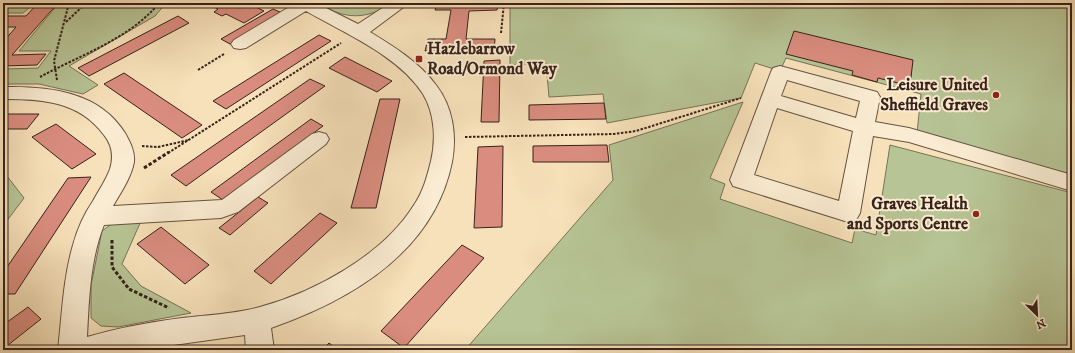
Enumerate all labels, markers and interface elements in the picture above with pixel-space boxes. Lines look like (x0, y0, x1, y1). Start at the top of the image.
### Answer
place label: Hazlebarrow Road/Ormond Way (427, 38, 558, 80)
marker: Hazlebarrow Road/Ormond Way (414, 54, 424, 64)
place label: Leisure United Sheffield Graves (880, 74, 989, 116)
marker: Leisure United Sheffield Graves (991, 90, 1001, 100)
place label: Graves Health and Sports Centre (847, 193, 968, 235)
marker: Graves Health and Sports Centre (971, 209, 981, 219)
north arrow (1017, 295, 1057, 335)
text: N (1034, 315, 1048, 331)

